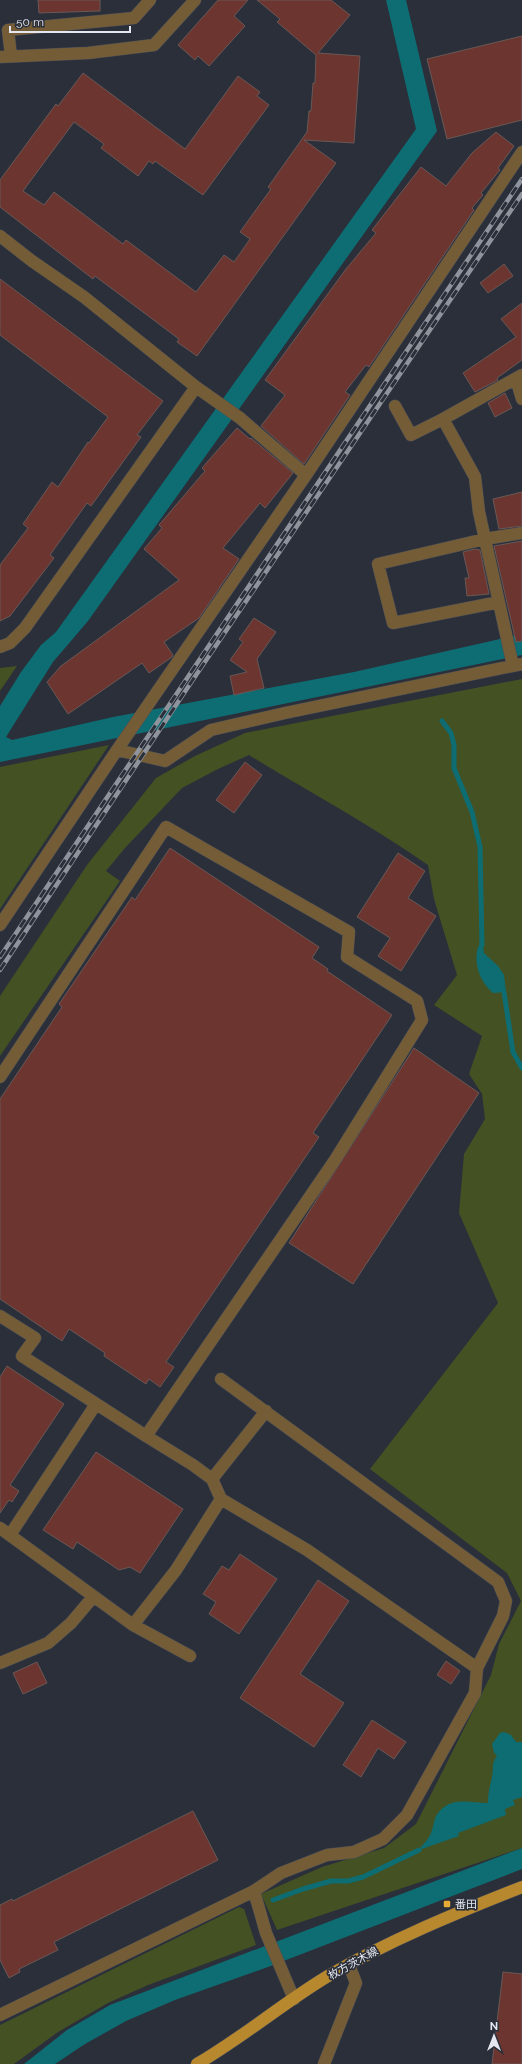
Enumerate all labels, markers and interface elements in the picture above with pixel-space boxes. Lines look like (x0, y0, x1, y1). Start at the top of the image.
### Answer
scale bar (10, 8, 130, 34)
text: 50 m (16, 15, 44, 29)
place label: 番田 (455, 1898, 477, 1911)
marker: 番田 (442, 1899, 452, 1909)
street label: 枚方茨木線 (326, 1944, 380, 1982)
north arrow (474, 2016, 514, 2056)
text: N (490, 2020, 498, 2033)

